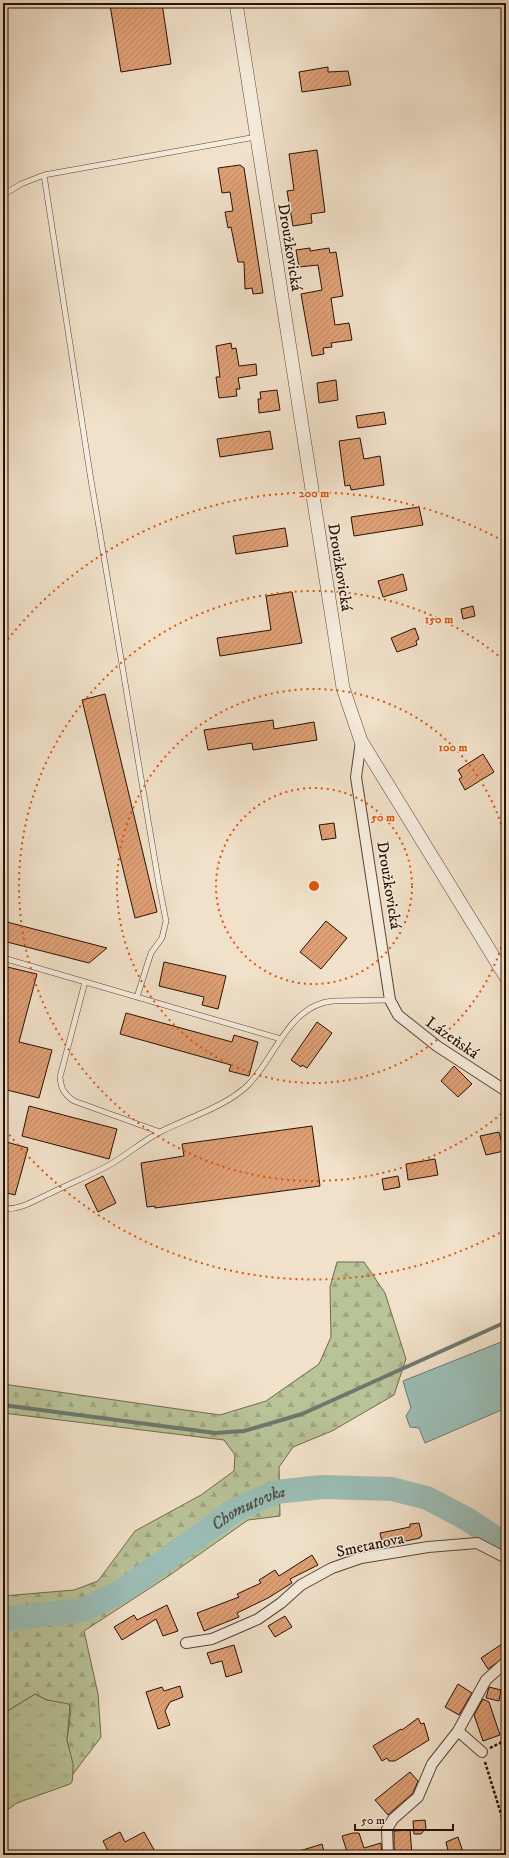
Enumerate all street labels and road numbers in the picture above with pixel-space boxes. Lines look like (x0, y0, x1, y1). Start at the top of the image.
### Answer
street label: Droužkovická (273, 202, 307, 293)
street label: Droužkovická (323, 522, 357, 613)
street label: Droužkovická (372, 840, 406, 931)
street label: Lázeňská (422, 1012, 483, 1063)
street label: Smetanova (334, 1528, 406, 1562)

